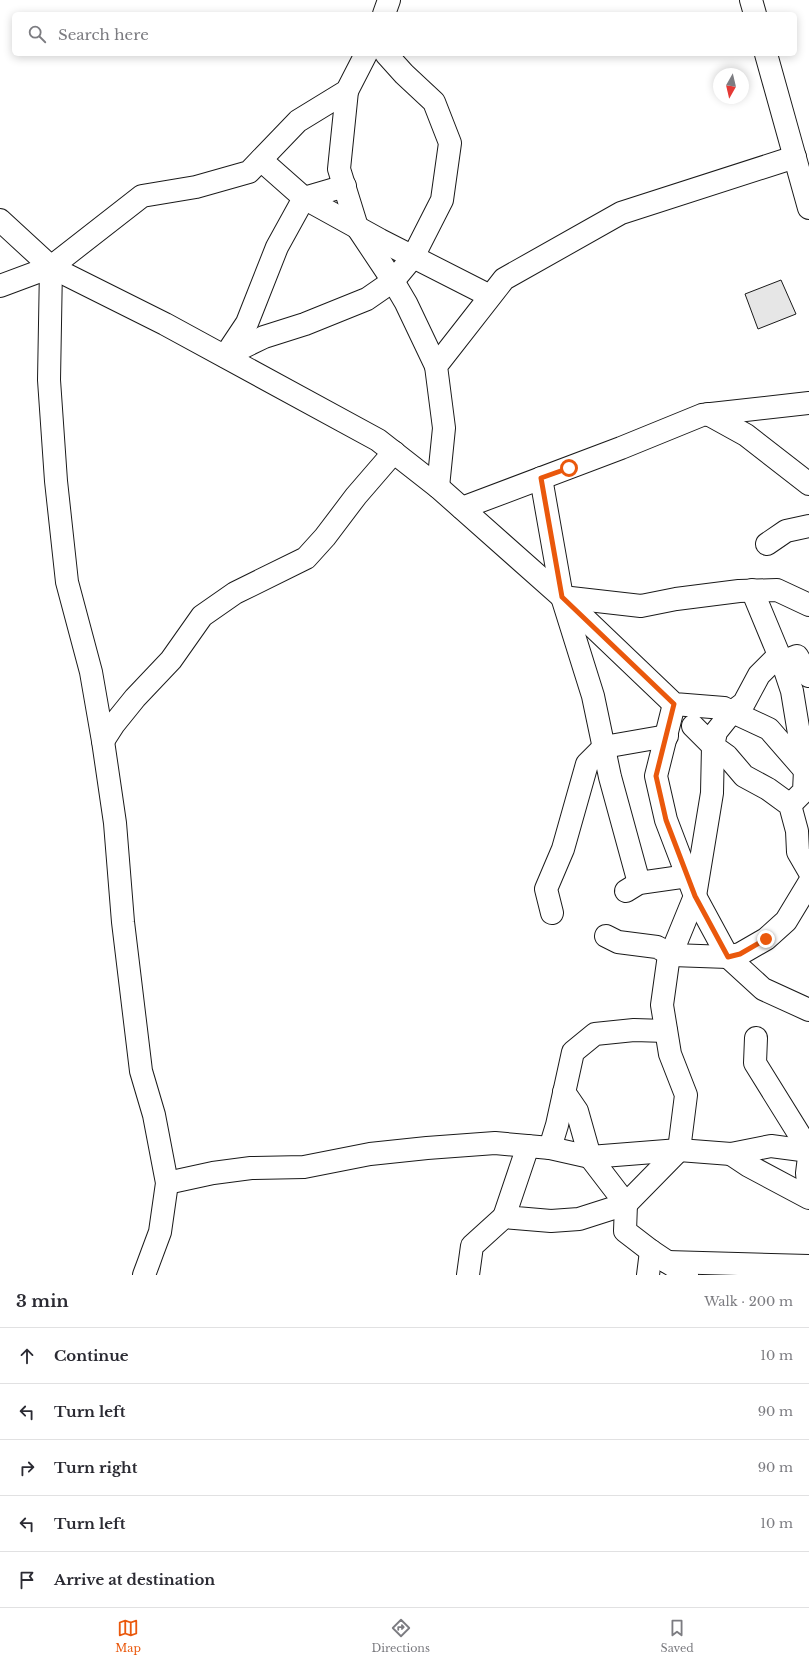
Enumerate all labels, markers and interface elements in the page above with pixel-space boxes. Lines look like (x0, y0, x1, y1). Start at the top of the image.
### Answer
search box (12, 12, 797, 56)
icon: search (26, 23, 48, 45)
text: Search here (58, 25, 149, 44)
north arrow (713, 68, 749, 104)
route start (560, 459, 578, 477)
route end (757, 930, 775, 948)
text: 3 min (16, 1291, 69, 1312)
text: Walk · 200 m (704, 1293, 793, 1310)
icon: ahead (16, 1345, 38, 1367)
text: Continue (54, 1346, 129, 1365)
text: 10 m (760, 1347, 793, 1364)
icon: left (16, 1401, 38, 1423)
text: Turn left (54, 1402, 125, 1421)
text: 90 m (758, 1403, 793, 1420)
icon: right (16, 1457, 38, 1479)
text: Turn right (54, 1458, 137, 1477)
text: 90 m (758, 1459, 793, 1476)
icon: left (16, 1513, 38, 1535)
text: Turn left (54, 1514, 125, 1533)
text: 10 m (760, 1515, 793, 1532)
icon: arrive (16, 1569, 38, 1591)
text: Arrive at destination (54, 1570, 215, 1589)
tab: Map (115, 1617, 141, 1655)
tab: Directions (371, 1617, 430, 1655)
tab: Saved (661, 1617, 694, 1655)

